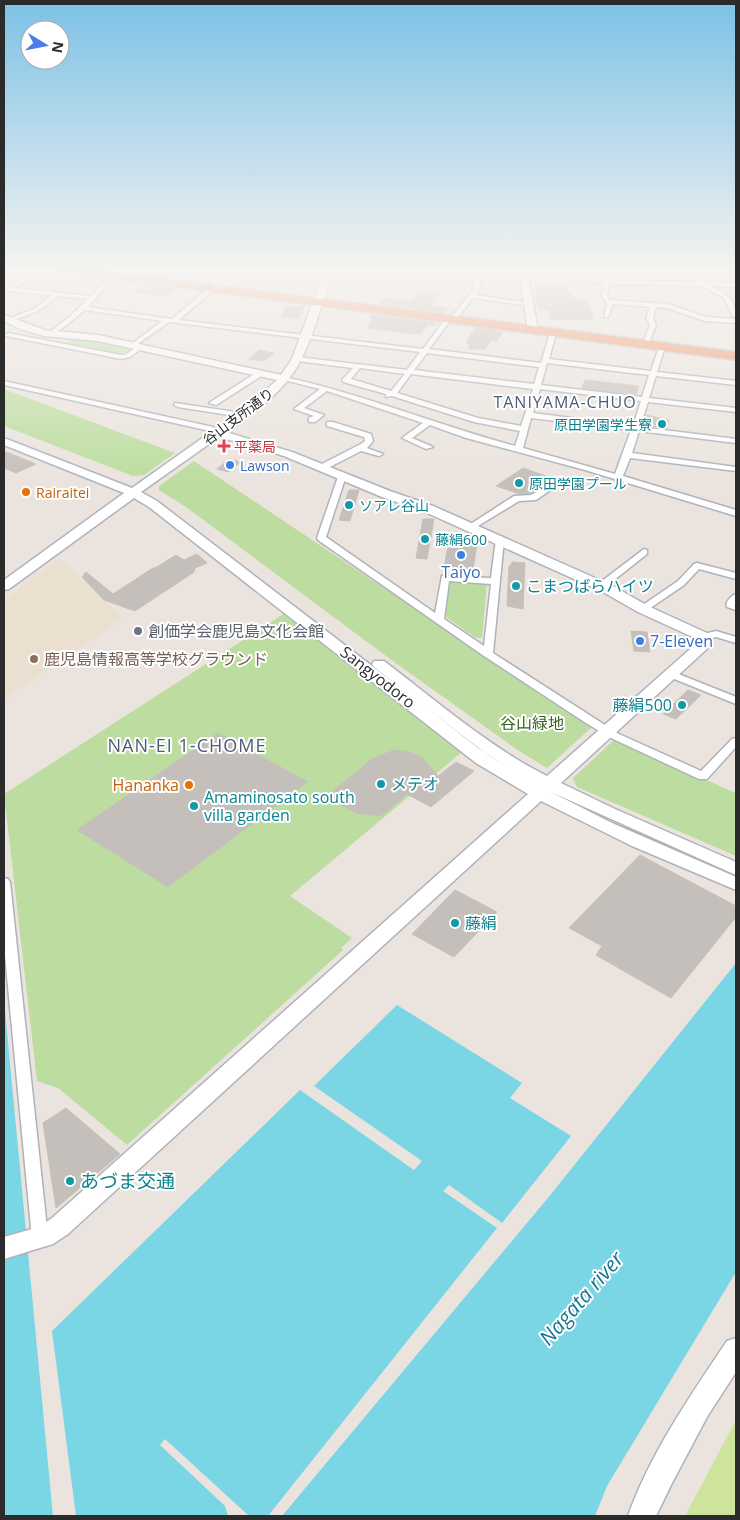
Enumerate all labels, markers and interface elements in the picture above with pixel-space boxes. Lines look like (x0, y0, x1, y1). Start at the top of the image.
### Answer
north arrow (20, 20, 70, 70)
text: N (48, 40, 69, 55)
street label: 谷山支所通り (199, 383, 277, 449)
district label: TANIYAMA-CHUO (493, 391, 637, 413)
place label: 原田学園学生寮 (554, 415, 652, 434)
marker: 原田学園学生寮 (656, 418, 668, 430)
place label: 平薬局 (234, 437, 276, 456)
marker: 平薬局 (218, 440, 230, 452)
place label: Lawson (240, 456, 290, 475)
marker: Lawson (224, 459, 236, 471)
place label: 原田学園プール (529, 474, 627, 493)
marker: 原田学園プール (513, 477, 525, 489)
place label: Rairaitei (36, 483, 89, 502)
marker: Rairaitei (20, 486, 32, 498)
place label: ソアレ谷山 (359, 496, 429, 515)
marker: ソアレ谷山 (343, 499, 355, 511)
place label: 藤絹600 (435, 530, 487, 549)
marker: 藤絹600 (419, 533, 431, 545)
marker: Taiyo (455, 549, 467, 561)
place label: Taiyo (441, 561, 481, 583)
place label: こまつばらハイツ (526, 575, 654, 597)
marker: こまつばらハイツ (510, 580, 522, 592)
place label: 創価学会鹿児島文化会館 (148, 620, 324, 642)
marker: 創価学会鹿児島文化会館 (132, 625, 144, 637)
place label: 7-Eleven (650, 630, 713, 652)
marker: 7-Eleven (634, 635, 646, 647)
street label: Sangyodoro (336, 641, 420, 713)
place label: 鹿児島情報高等学校グラウンド (44, 648, 268, 670)
marker: 鹿児島情報高等学校グラウンド (28, 653, 40, 665)
place label: 藤絹500 (613, 694, 672, 716)
marker: 藤絹500 (676, 699, 688, 711)
park label: 谷山緑地 (500, 712, 564, 734)
district label: NAN-EI 1-CHOME (108, 733, 266, 757)
place label: メテオ (391, 773, 439, 795)
place label: Hananka (113, 774, 179, 796)
marker: メテオ (375, 778, 387, 790)
marker: Hananka (183, 779, 195, 791)
place label: Amaminosato south villa garden (204, 786, 355, 826)
marker: Amaminosato south villa garden (188, 800, 200, 812)
place label: 藤絹 (465, 912, 497, 934)
marker: 藤絹 (449, 917, 461, 929)
place label: あづま交通 (80, 1168, 175, 1194)
marker: あづま交通 (64, 1175, 76, 1187)
water label: Nagata river (532, 1245, 630, 1351)

